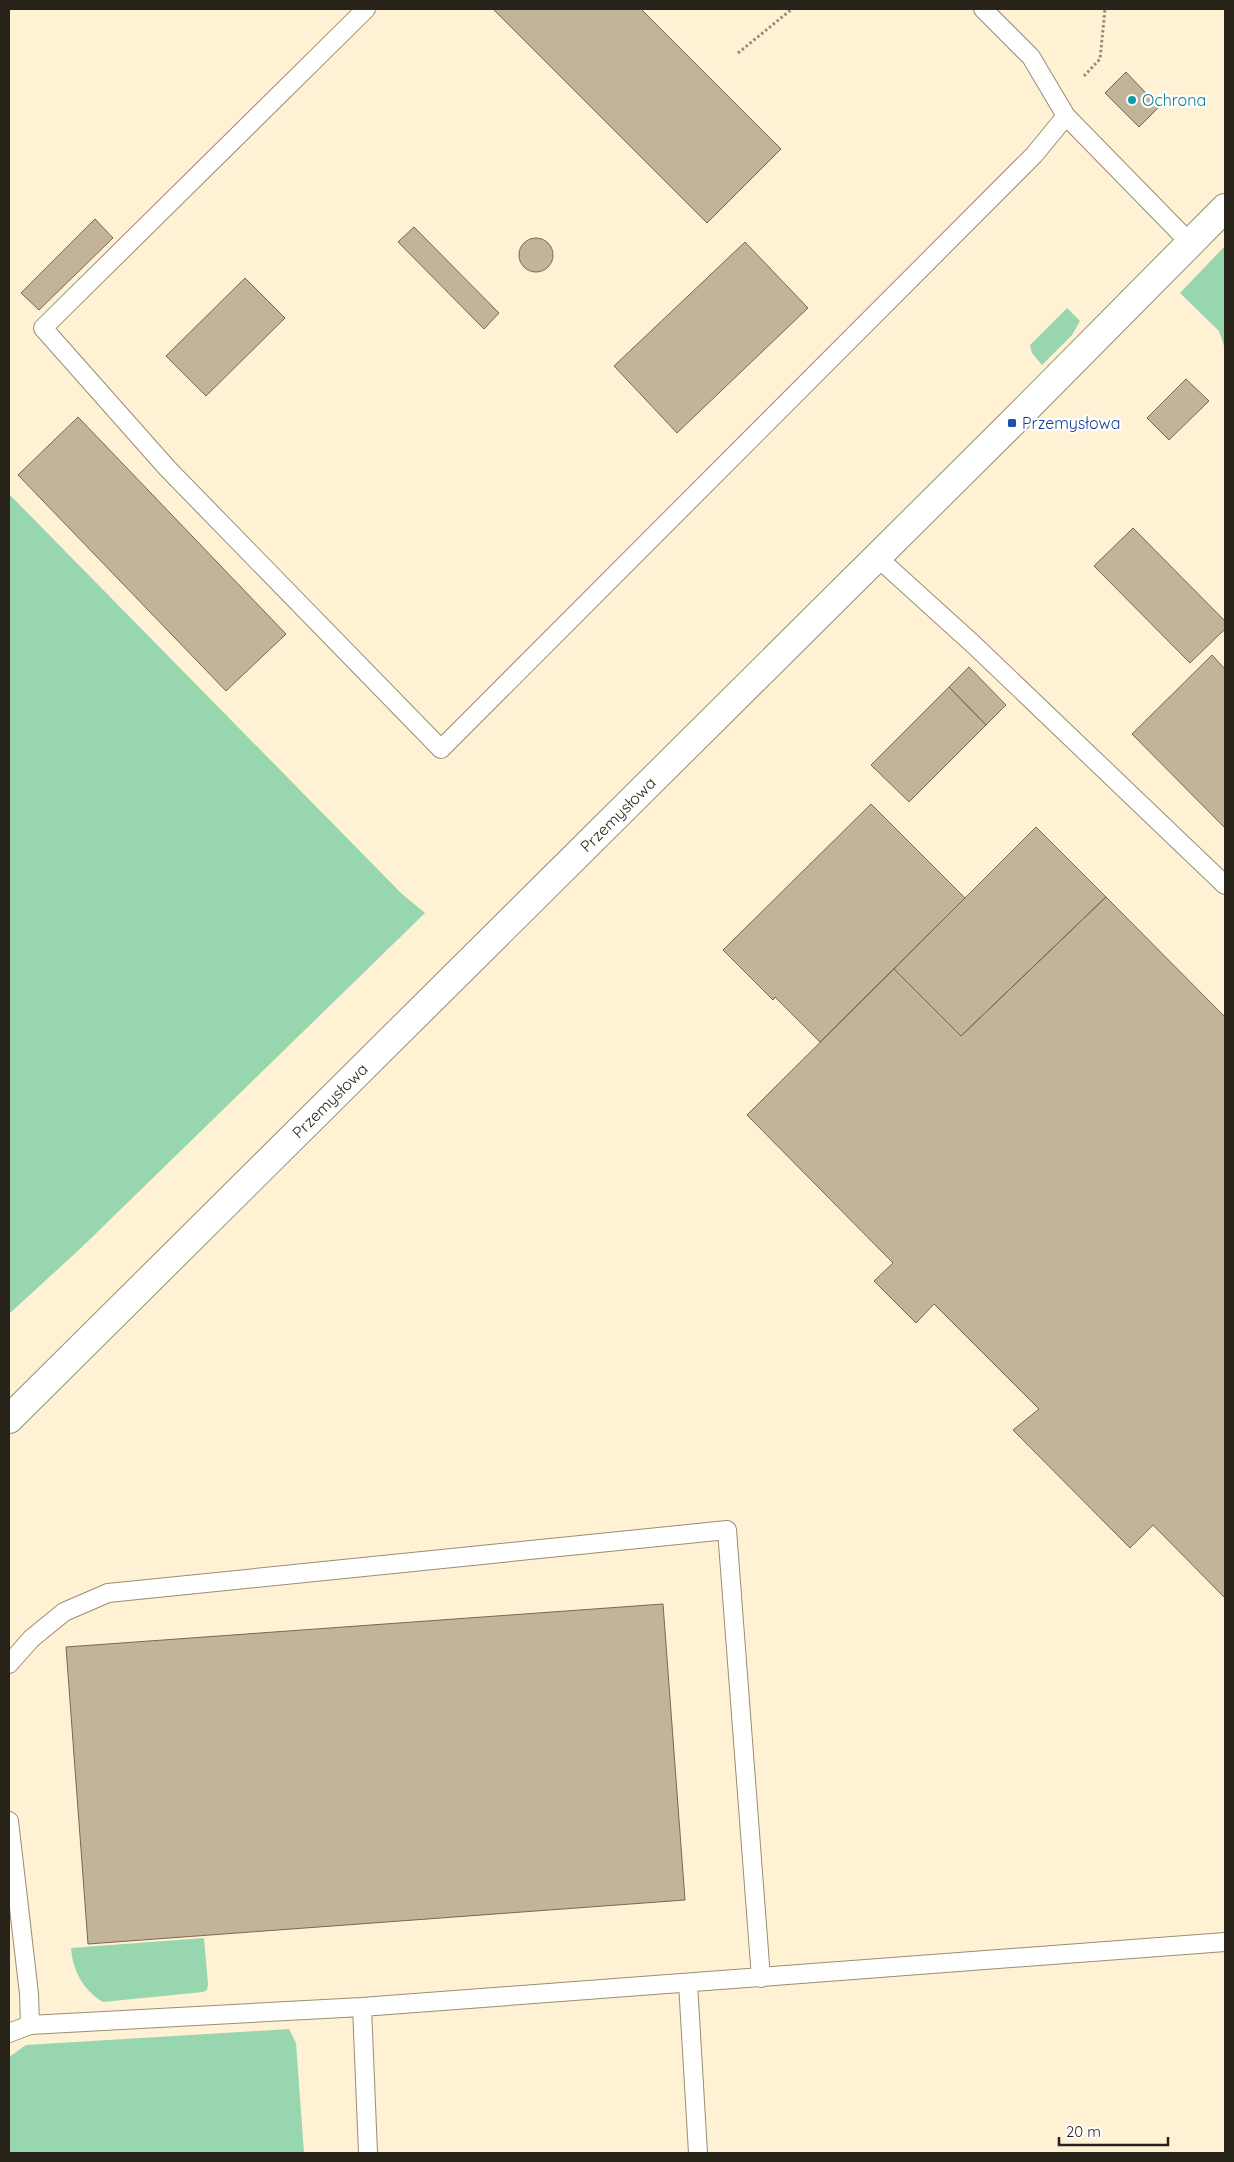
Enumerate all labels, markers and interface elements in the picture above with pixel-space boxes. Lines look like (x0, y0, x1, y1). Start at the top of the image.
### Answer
place label: Ochrona (1142, 90, 1206, 110)
marker: Ochrona (1126, 94, 1138, 106)
place label: Przemysłowa (1022, 413, 1120, 433)
marker: Przemysłowa (1006, 417, 1018, 429)
street label: Przemysłowa (576, 773, 660, 856)
street label: Przemysłowa (288, 1059, 372, 1142)
scale bar (1059, 2114, 1168, 2146)
text: 20 m (1066, 2122, 1101, 2141)

